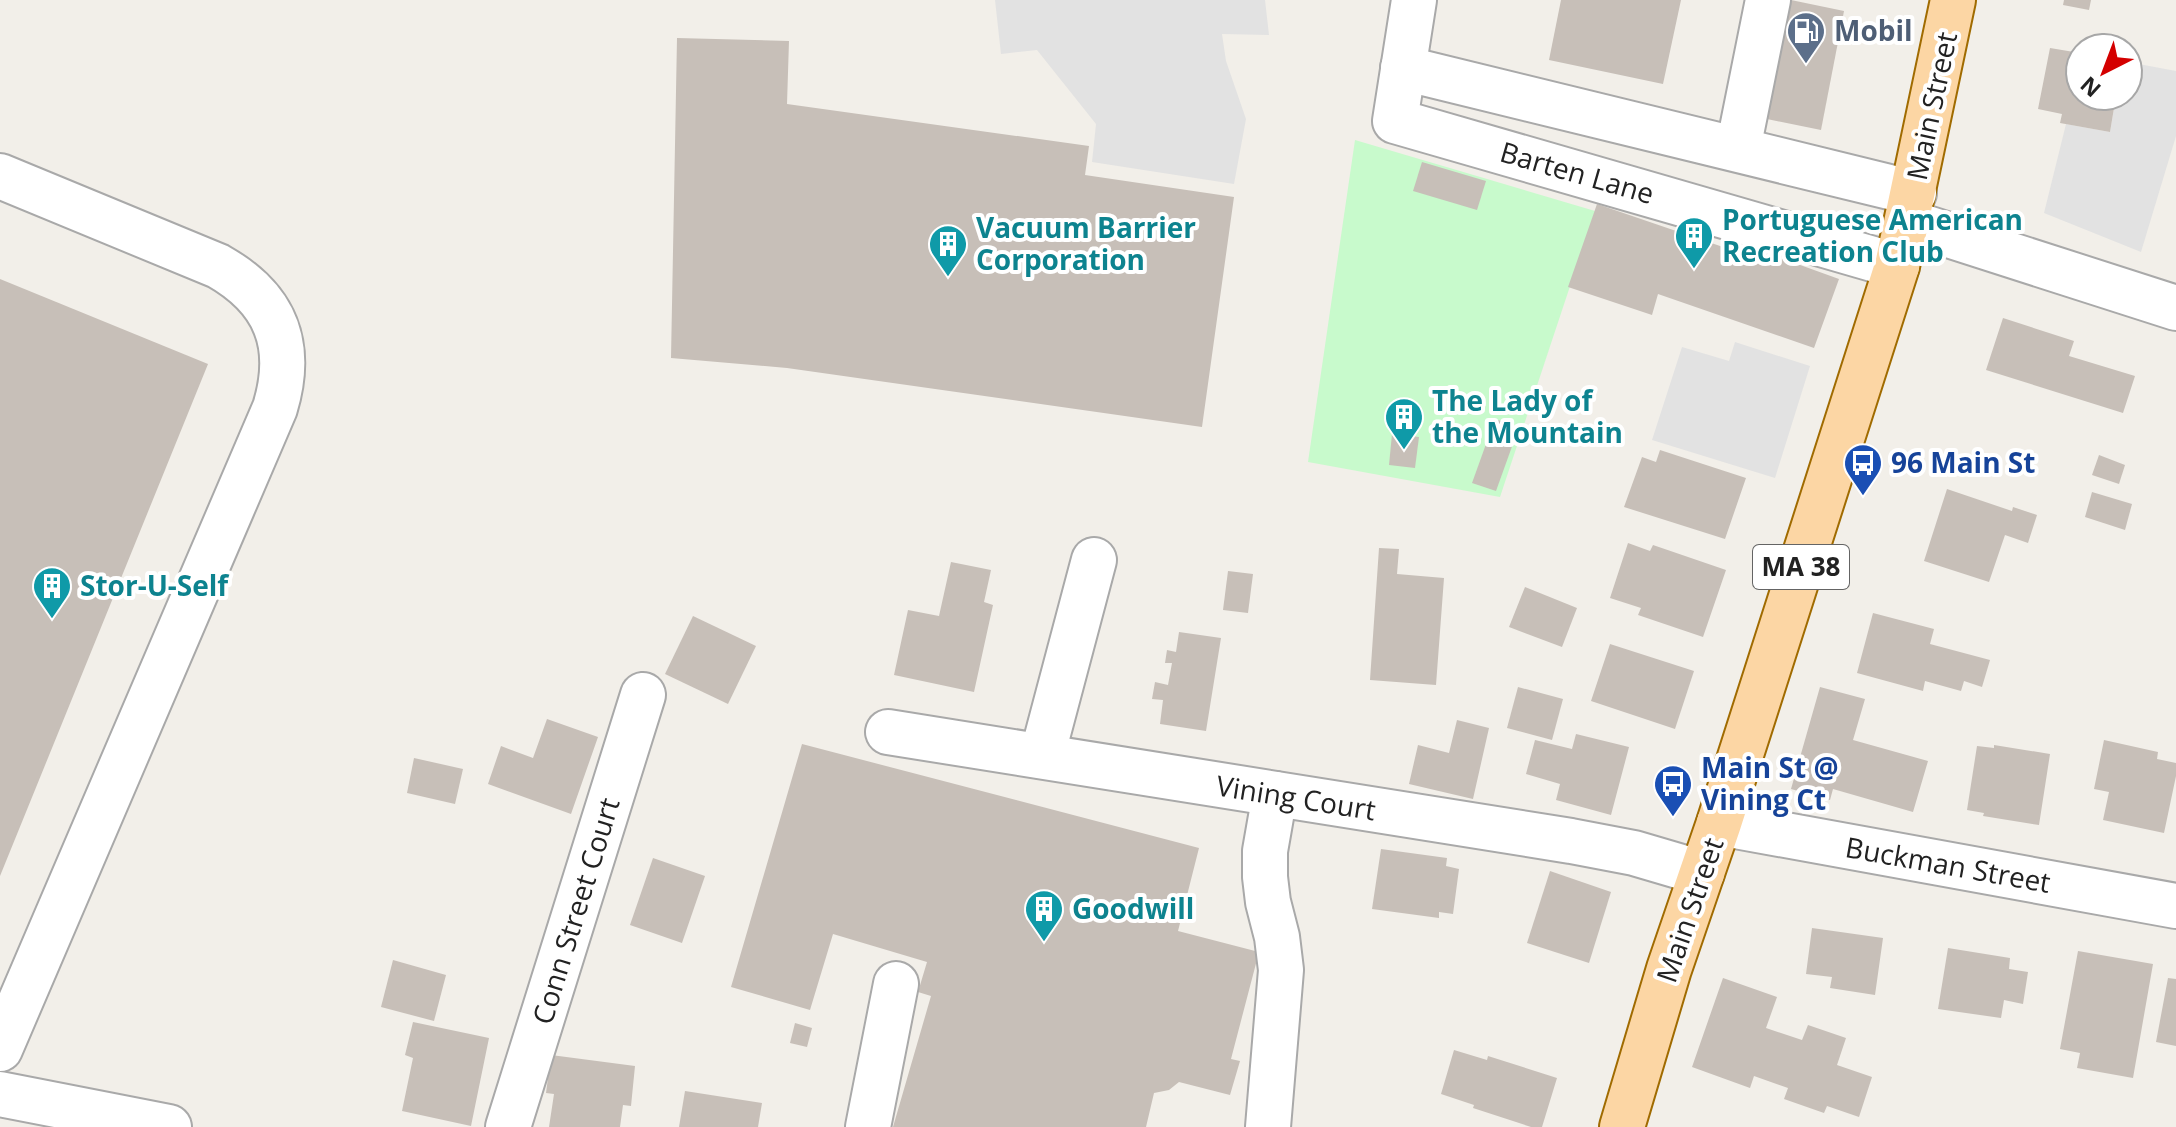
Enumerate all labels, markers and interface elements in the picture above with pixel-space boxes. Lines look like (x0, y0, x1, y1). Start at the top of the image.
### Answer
fuel station icon: Mobil (1785, 10, 1827, 65)
place label: Mobil (1834, 11, 1913, 49)
street label: Main Street (1897, 28, 1965, 183)
north arrow (2064, 32, 2144, 112)
text: N (2073, 70, 2107, 105)
street label: Barten Lane (1496, 132, 1659, 212)
place label: Portuguese American Recreation Club (1722, 200, 2023, 270)
place label: Vacuum Barrier Corporation (976, 208, 1196, 278)
building icon: Portuguese American Recreation Club (1673, 215, 1715, 270)
building icon: Vacuum Barrier Corporation (927, 223, 969, 278)
place label: The Lady of the Mountain (1432, 381, 1623, 451)
building icon: The Lady of the Mountain (1383, 396, 1425, 451)
bus stop icon: 96 Main St (1842, 442, 1884, 497)
place label: 96 Main St (1891, 443, 2035, 481)
road number: MA 38 (1753, 545, 1849, 589)
building icon: Stor-U-Self (31, 565, 73, 620)
place label: Stor-U-Self (80, 566, 230, 604)
place label: Main St @ Vining Ct (1701, 748, 1839, 818)
bus stop icon: Main St @ Vining Ct (1652, 763, 1694, 818)
street label: Vining Court (1214, 766, 1379, 828)
street label: Conn Street Court (523, 793, 628, 1028)
street label: Buckman Street (1843, 827, 2054, 901)
street label: Main Street (1647, 832, 1732, 987)
building icon: Goodwill (1023, 888, 1065, 943)
place label: Goodwill (1072, 889, 1194, 927)

